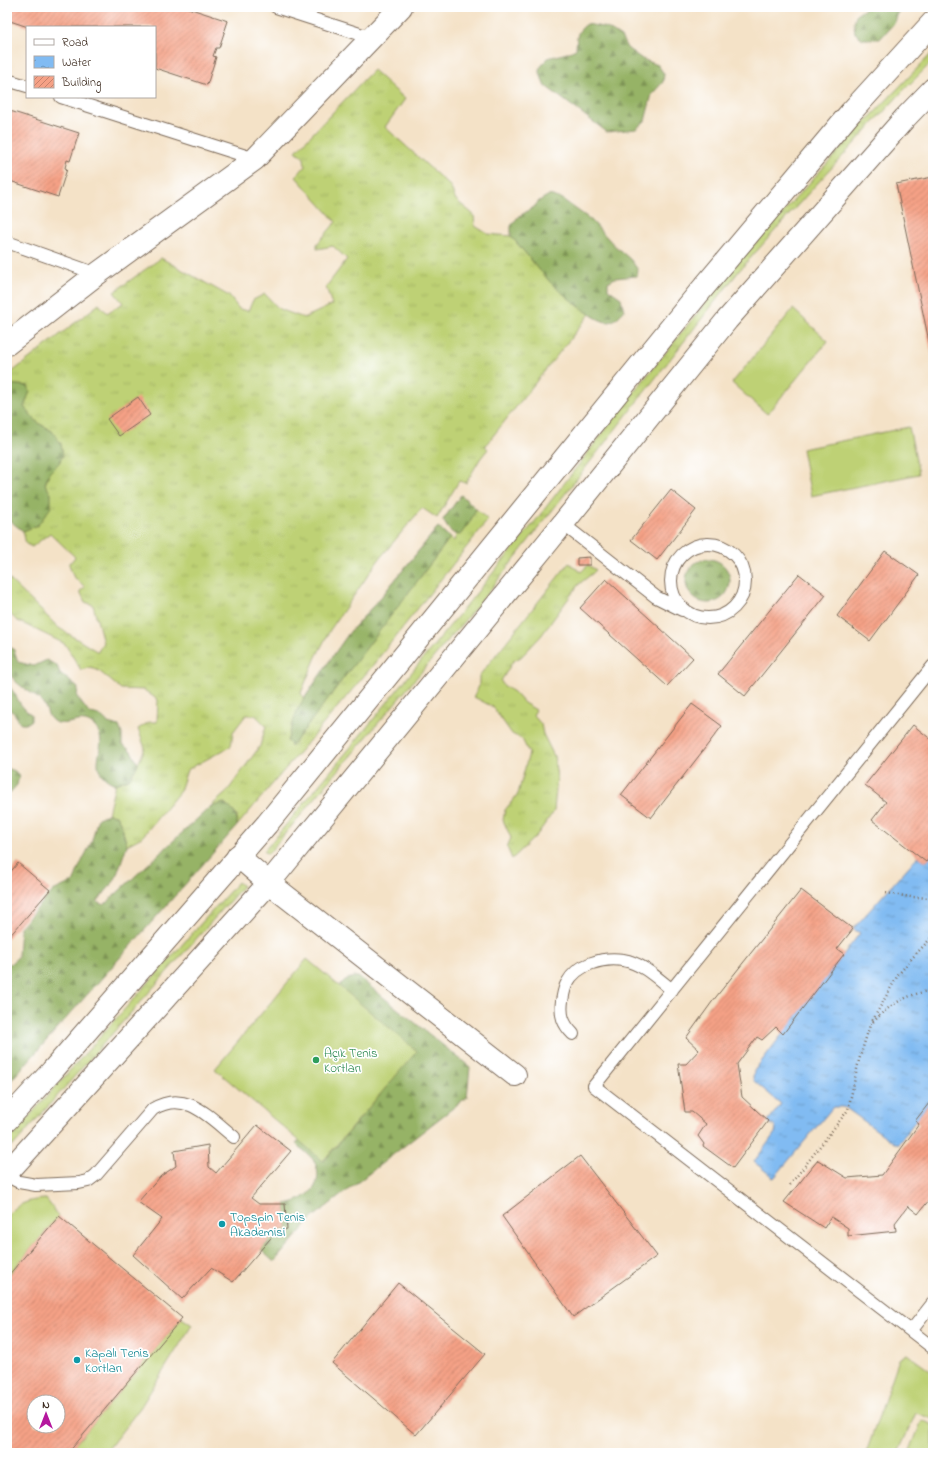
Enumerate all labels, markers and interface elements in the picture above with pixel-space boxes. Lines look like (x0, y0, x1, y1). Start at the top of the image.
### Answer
legend (26, 26, 156, 98)
text: Road (62, 34, 88, 52)
text: Water (62, 54, 91, 72)
text: Building (61, 74, 101, 93)
place label: Açık Tenis Kortları (324, 1044, 378, 1078)
marker: Açık Tenis Kortları (311, 1055, 321, 1065)
place label: Topspin Tenis Akademisi (230, 1208, 305, 1242)
marker: Topspin Tenis Akademisi (217, 1219, 227, 1229)
place label: Kapalı Tenis Kortları (85, 1344, 149, 1378)
marker: Kapalı Tenis Kortları (72, 1355, 82, 1365)
north arrow (26, 1394, 66, 1434)
text: N (42, 1397, 50, 1413)

